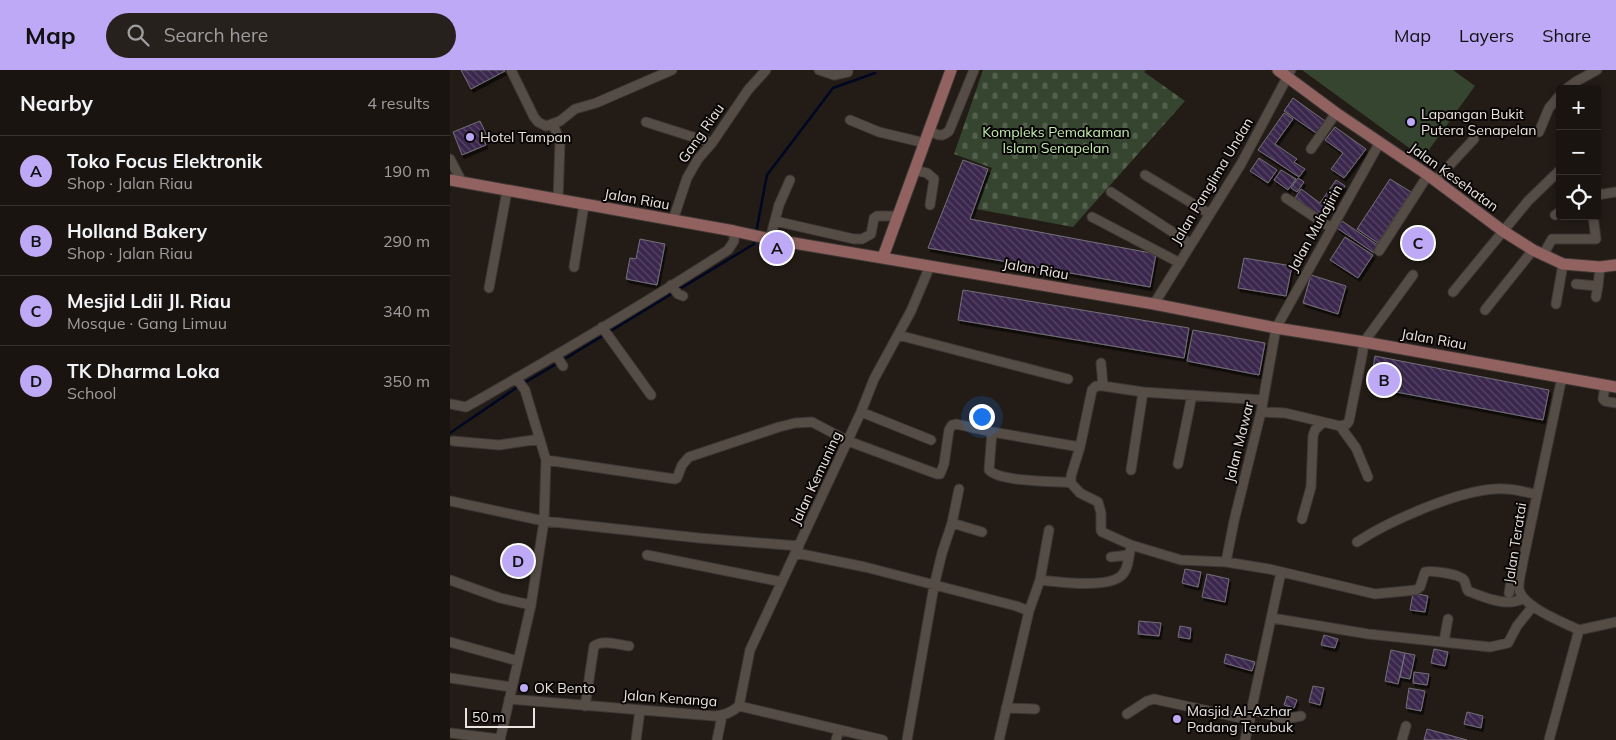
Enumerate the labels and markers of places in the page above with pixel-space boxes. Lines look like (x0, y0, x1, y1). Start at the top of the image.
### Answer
place label: Lapangan Bukit Putera Senapelan (1421, 105, 1537, 139)
marker: Lapangan Bukit Putera Senapelan (1405, 116, 1417, 128)
place label: Hotel Tampan (480, 128, 571, 146)
marker: Hotel Tampan (464, 131, 476, 143)
pin: C (1402, 224, 1434, 262)
pin: A (761, 229, 793, 267)
pin: B (1368, 361, 1400, 399)
pin: D (502, 542, 534, 580)
place label: OK Bento (534, 679, 596, 697)
marker: OK Bento (518, 682, 530, 694)
place label: Masjid Al-Azhar Padang Terubuk (1187, 702, 1294, 736)
marker: Masjid Al-Azhar Padang Terubuk (1171, 713, 1183, 725)

